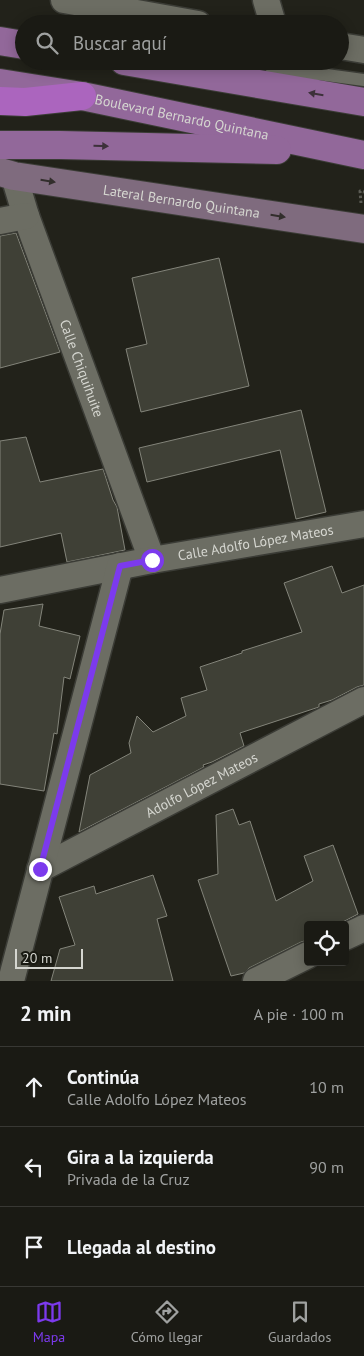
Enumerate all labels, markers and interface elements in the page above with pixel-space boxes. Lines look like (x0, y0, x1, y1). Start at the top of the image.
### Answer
search box (15, 15, 349, 70)
icon: search (33, 29, 61, 57)
text: Buscar aquí (73, 31, 167, 55)
one-way arrow (308, 89, 324, 97)
street label: Boulevard Bernardo Quintana (93, 90, 270, 144)
one-way arrow (93, 142, 109, 150)
one-way arrow (40, 178, 56, 186)
street label: Lateral Bernardo Quintana (102, 181, 261, 222)
one-way arrow (270, 212, 286, 220)
street label: Calle Chiquihuite (56, 317, 108, 420)
street label: Calle Adolfo López Mateos (177, 520, 335, 564)
route start (141, 549, 164, 572)
street label: Adolfo López Mateos (142, 748, 261, 821)
route end (29, 858, 52, 881)
map controls (304, 921, 349, 966)
button: locate (304, 921, 349, 966)
scale bar (15, 946, 82, 969)
text: 20 m (22, 949, 52, 967)
text: 2 min (20, 1000, 71, 1027)
text: A pie · 100 m (254, 1004, 344, 1024)
text: Continúa (67, 1065, 139, 1089)
icon: ahead (20, 1073, 48, 1101)
text: 10 m (309, 1077, 344, 1097)
text: Calle Adolfo López Mateos (67, 1089, 247, 1109)
text: Gira a la izquierda (67, 1145, 214, 1169)
icon: left (20, 1153, 48, 1181)
text: 90 m (309, 1157, 344, 1177)
text: Privada de la Cruz (67, 1169, 190, 1189)
icon: arrive (20, 1233, 48, 1261)
text: Llegada al destino (67, 1235, 216, 1259)
tab: Mapa (33, 1298, 65, 1346)
tab: Cómo llegar (131, 1298, 203, 1346)
tab: Guardados (268, 1298, 331, 1346)

